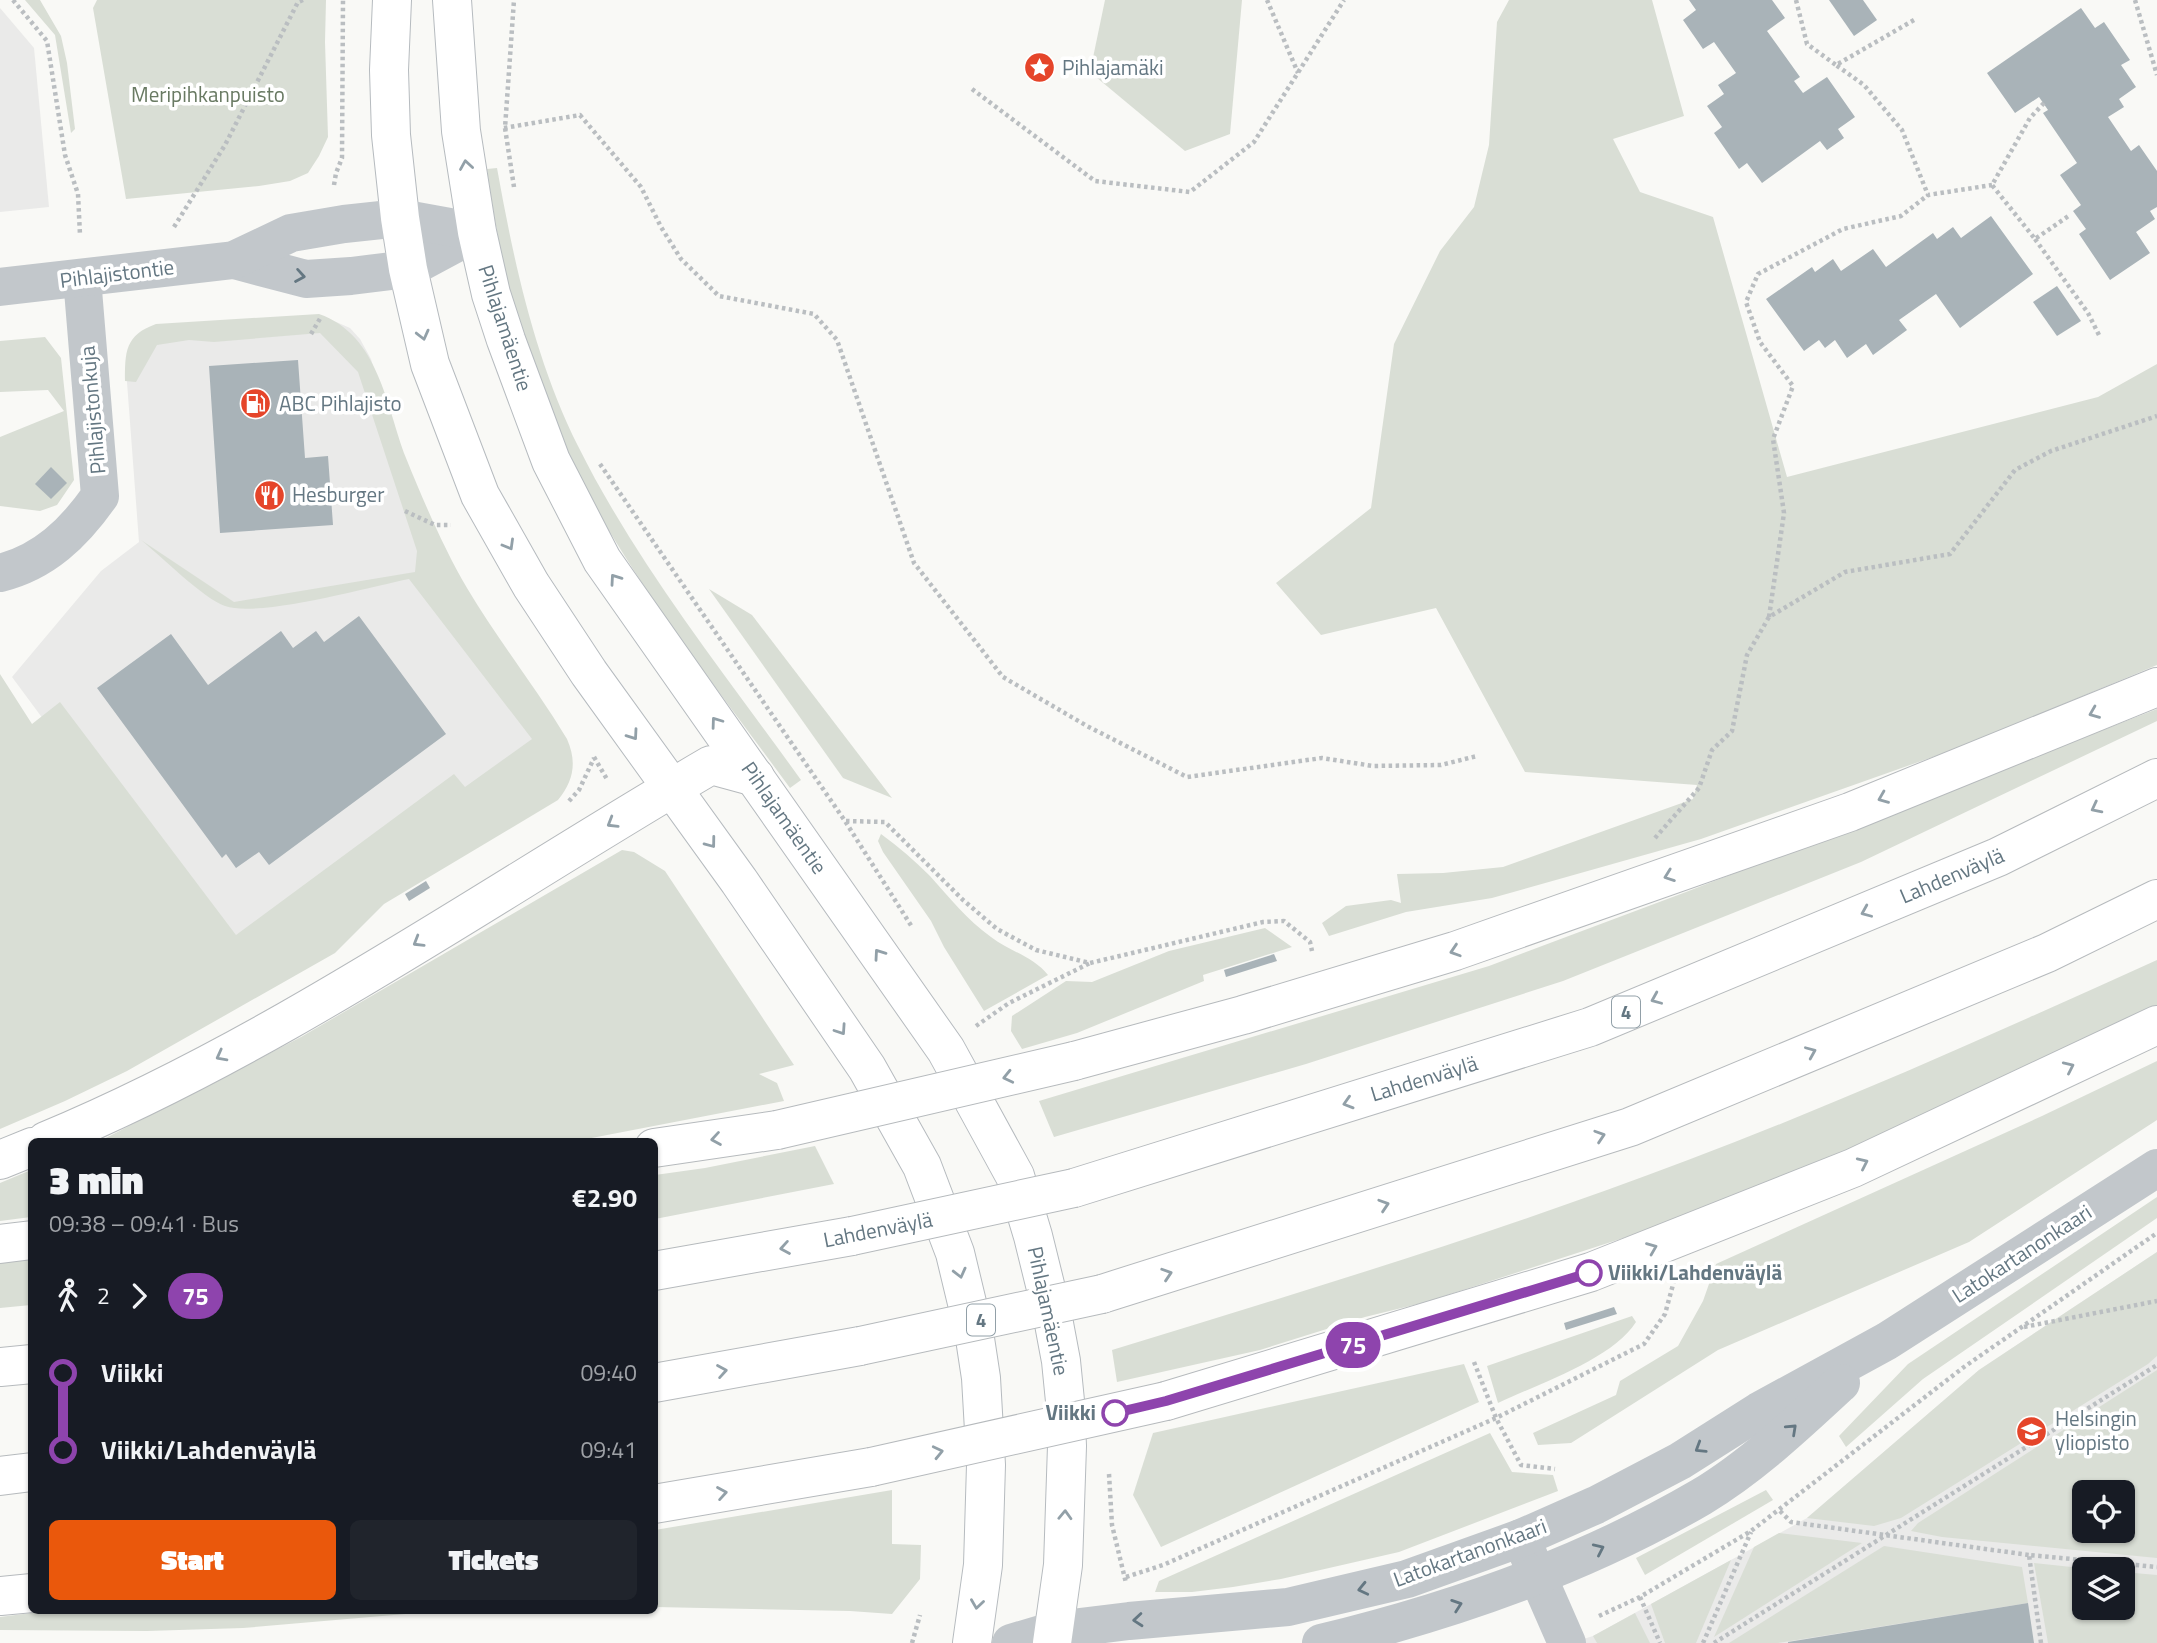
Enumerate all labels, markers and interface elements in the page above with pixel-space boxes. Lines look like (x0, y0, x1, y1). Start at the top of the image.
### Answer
place icon: Pihlajamäki (1022, 51, 1056, 85)
place label: Pihlajamäki (1062, 51, 1164, 83)
park label: Meripihkanpuisto (131, 78, 285, 110)
one-way arrow (459, 159, 474, 170)
street label: Pihlajistontie (58, 250, 176, 296)
street label: Pihlajamäentie (470, 260, 541, 395)
one-way arrow (294, 268, 306, 283)
one-way arrow (415, 329, 429, 341)
street label: Pihlajistonkuja (70, 344, 114, 476)
fuel station icon: ABC Pihlajisto (239, 387, 273, 421)
place label: ABC Pihlajisto (279, 387, 402, 419)
restaurant icon: Hesburger (252, 478, 286, 512)
place label: Hesburger (292, 478, 384, 510)
one-way arrow (501, 537, 514, 550)
one-way arrow (610, 573, 623, 586)
one-way arrow (2088, 704, 2100, 718)
one-way arrow (712, 717, 724, 729)
one-way arrow (625, 727, 637, 740)
street label: Pihlajamäentie (734, 754, 836, 880)
one-way arrow (1878, 790, 1890, 804)
one-way arrow (2091, 800, 2103, 814)
one-way arrow (607, 815, 620, 828)
one-way arrow (703, 835, 716, 848)
street label: Lahdenväylä (1894, 839, 2009, 911)
one-way arrow (1664, 868, 1676, 882)
one-way arrow (1861, 904, 1874, 918)
one-way arrow (413, 933, 426, 946)
one-way arrow (1449, 943, 1461, 958)
one-way arrow (875, 949, 887, 962)
one-way arrow (1651, 991, 1664, 1005)
road number: 4 (1612, 996, 1640, 1028)
one-way arrow (833, 1022, 845, 1035)
street label: Lahdenväylä (1366, 1046, 1482, 1110)
one-way arrow (1805, 1046, 1817, 1060)
one-way arrow (216, 1047, 228, 1061)
one-way arrow (2062, 1062, 2074, 1076)
one-way arrow (1002, 1068, 1014, 1083)
one-way arrow (1342, 1094, 1354, 1109)
one-way arrow (1594, 1130, 1606, 1145)
one-way arrow (710, 1131, 722, 1146)
text: 3 min (49, 1151, 143, 1209)
one-way arrow (1855, 1157, 1868, 1171)
text: €2.90 (572, 1178, 637, 1217)
street label: Latokartanonkaari (1945, 1196, 2098, 1310)
one-way arrow (1377, 1199, 1389, 1213)
street label: Lahdenväylä (820, 1203, 936, 1255)
text: 09:38 – 09:41 · Bus (49, 1206, 239, 1241)
one-way arrow (779, 1239, 791, 1254)
street label: Pihlajamäentie (1020, 1243, 1078, 1378)
one-way arrow (1645, 1243, 1657, 1257)
place label: Viikki/Lahdenväylä (1608, 1256, 1782, 1288)
marker: Viikki/Lahdenväylä (1576, 1260, 1602, 1286)
one-way arrow (951, 1267, 966, 1279)
one-way arrow (1160, 1267, 1172, 1282)
icon: walk (49, 1277, 87, 1315)
icon: forward (120, 1277, 158, 1315)
text: 2 (97, 1278, 110, 1313)
text: 75 (182, 1278, 209, 1314)
road number: 4 (967, 1304, 995, 1336)
line badge: 75 (1322, 1322, 1384, 1368)
text: 75 (1340, 1327, 1366, 1363)
text: Viikki (101, 1353, 164, 1392)
text: 09:40 (580, 1355, 637, 1390)
one-way arrow (716, 1364, 728, 1379)
place label: Viikki (1045, 1396, 1096, 1428)
marker: Viikki (1102, 1400, 1128, 1426)
place label: Helsingin yliopisto (2055, 1402, 2137, 1458)
school or university icon: Helsingin yliopisto (2015, 1414, 2049, 1448)
one-way arrow (1784, 1425, 1797, 1437)
text: Viikki/Lahdenväylä (101, 1430, 317, 1469)
text: 09:41 (580, 1432, 637, 1467)
one-way arrow (1695, 1440, 1708, 1453)
one-way arrow (932, 1446, 944, 1461)
map controls (2072, 1480, 2135, 1620)
button: locate (2072, 1480, 2135, 1543)
one-way arrow (716, 1486, 728, 1501)
one-way arrow (1057, 1509, 1072, 1520)
street label: Latokartanonkaari (1388, 1509, 1551, 1595)
button: Start (49, 1520, 336, 1600)
button: Tickets (350, 1520, 637, 1600)
one-way arrow (1592, 1543, 1604, 1557)
button: layers (2072, 1557, 2135, 1620)
one-way arrow (1357, 1581, 1369, 1595)
one-way arrow (970, 1598, 985, 1610)
one-way arrow (1450, 1599, 1463, 1613)
one-way arrow (1132, 1612, 1143, 1627)

